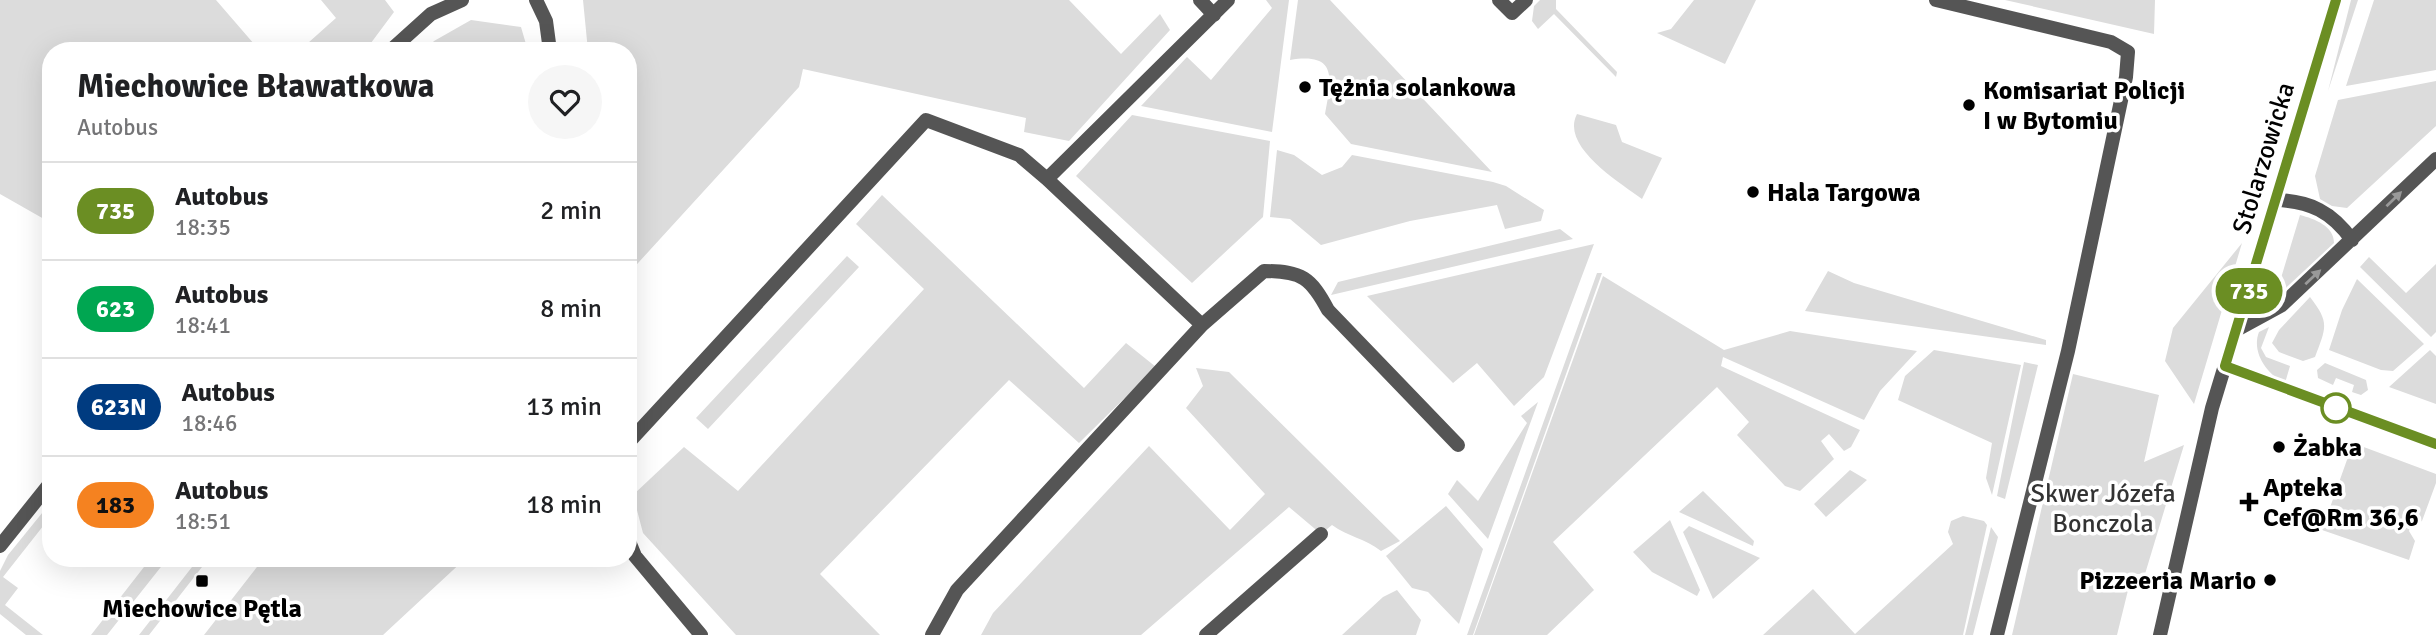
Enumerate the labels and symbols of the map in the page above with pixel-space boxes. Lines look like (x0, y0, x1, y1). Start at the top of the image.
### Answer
place label: Tężnia solankowa (1319, 72, 1516, 104)
place label: Komisariat Policji I w Bytomiu (1983, 75, 2185, 137)
marker: Tężnia solankowa (1297, 79, 1313, 95)
street label: Stolarzowicka (2226, 79, 2302, 238)
marker: Komisariat Policji I w Bytomiu (1961, 97, 1977, 113)
place label: Hala Targowa (1767, 177, 1921, 209)
marker: Hala Targowa (1745, 184, 1761, 200)
one-way arrow (2385, 192, 2402, 208)
line badge: 735 (2209, 268, 2289, 314)
one-way arrow (2304, 269, 2321, 285)
unlabelled marker (2321, 393, 2351, 423)
place label: Żabka (2293, 432, 2362, 464)
marker: Żabka (2271, 439, 2287, 455)
place label: Apteka Cef@Rm 36,6 (2263, 472, 2419, 534)
park label: Skwer Józefa Bonczola (2030, 478, 2176, 540)
marker: Apteka Cef@Rm 36,6 (2241, 494, 2257, 510)
place label: Pizzeeria Mario (2079, 565, 2256, 597)
marker: Pizzeeria Mario (2262, 572, 2278, 588)
marker: Miechowice Pętla (194, 573, 210, 589)
place label: Miechowice Pętla (102, 593, 302, 625)

